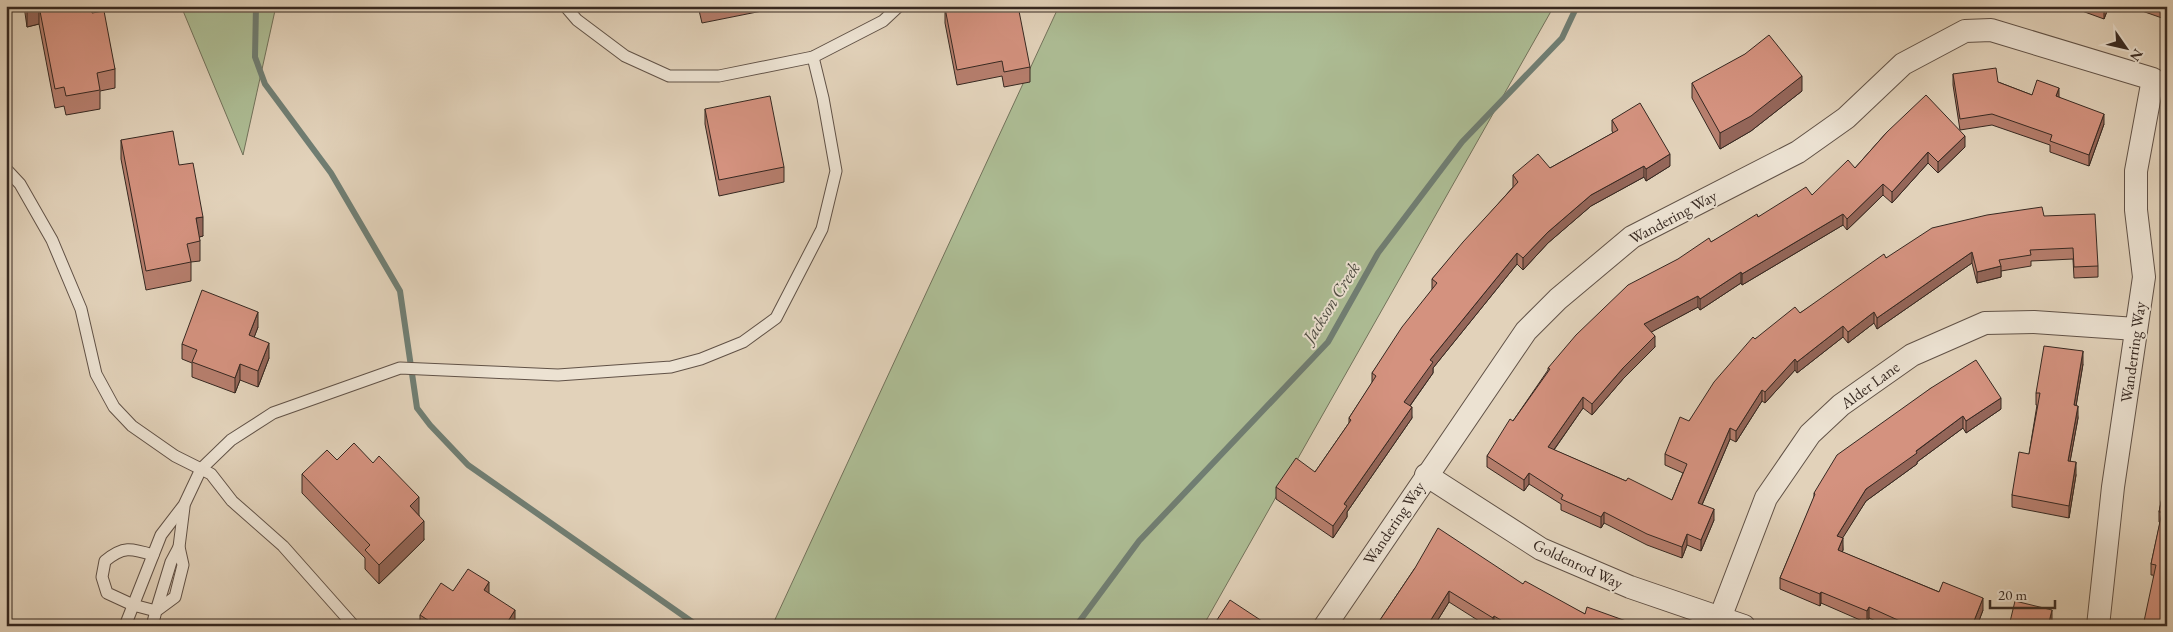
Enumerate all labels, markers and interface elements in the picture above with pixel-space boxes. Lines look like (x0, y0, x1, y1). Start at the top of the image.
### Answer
north arrow (2100, 22, 2150, 72)
text: N (2126, 46, 2147, 66)
street label: Wandering Way (1626, 185, 1721, 249)
water label: Jackson Creek (1295, 257, 1365, 350)
street label: Wanderring Way (2116, 299, 2151, 404)
street label: Alder Lane (1835, 356, 1904, 414)
street label: Wandering Way (1358, 476, 1430, 569)
street label: Goldenrod Way (1530, 534, 1627, 594)
scale bar (1990, 577, 2056, 609)
text: 20 m (1998, 585, 2027, 604)

